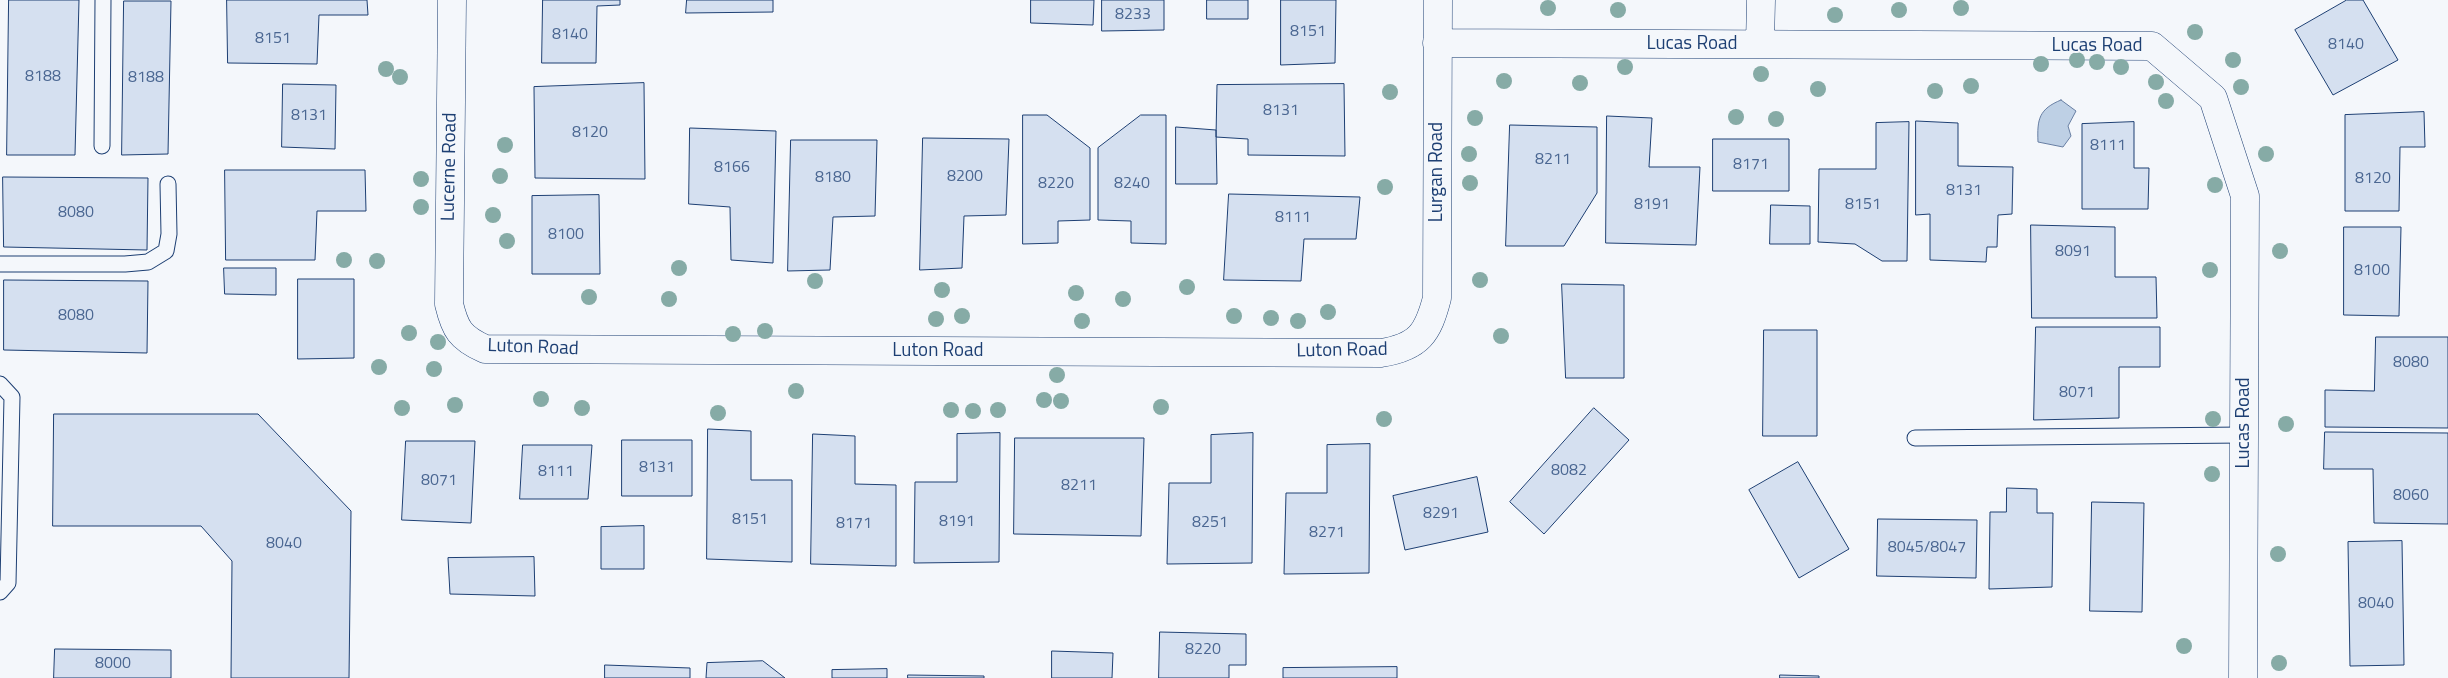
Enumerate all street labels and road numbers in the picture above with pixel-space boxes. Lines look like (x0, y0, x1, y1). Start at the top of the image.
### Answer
street label: Lucas Road (1646, 33, 1738, 55)
street label: Lucas Road (2051, 35, 2143, 57)
street label: Lucerne Road (438, 113, 462, 221)
street label: Lurgan Road (1426, 122, 1448, 222)
street label: Luton Road (487, 335, 579, 361)
street label: Luton Road (1296, 339, 1388, 363)
street label: Luton Road (892, 340, 984, 362)
street label: Lucas Road (2233, 377, 2255, 469)

